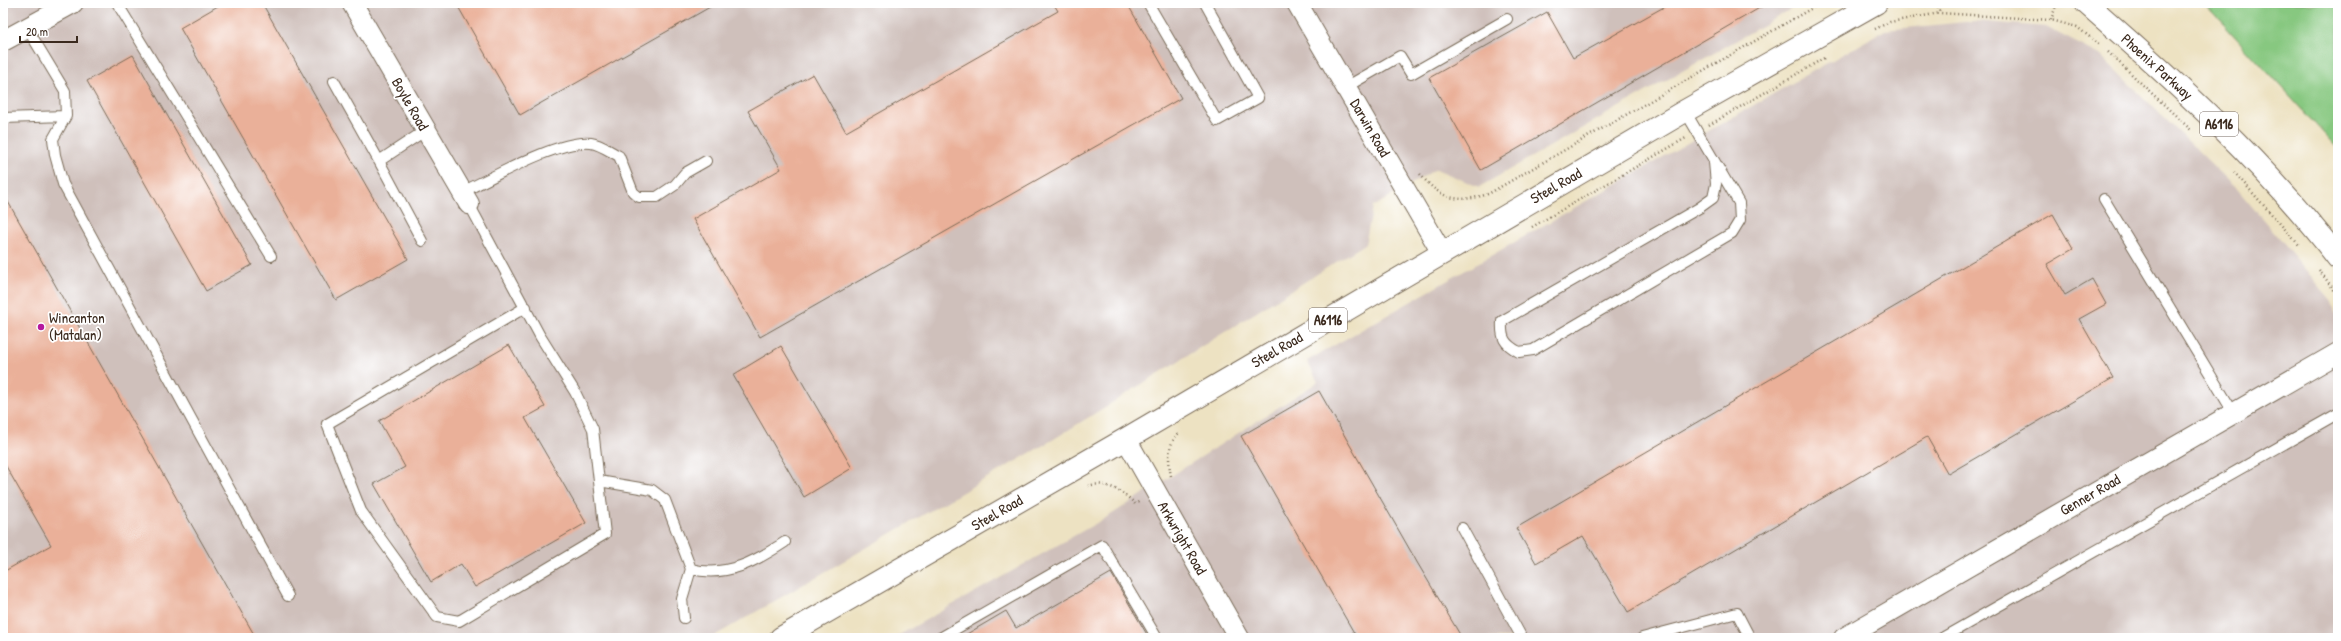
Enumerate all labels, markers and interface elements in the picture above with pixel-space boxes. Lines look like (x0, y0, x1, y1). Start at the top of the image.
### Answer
scale bar (20, 18, 77, 44)
text: 20 m (26, 23, 48, 40)
street label: Phoenix Parkway (2117, 29, 2198, 105)
street label: Boyle Road (387, 73, 434, 134)
street label: Darwin Road (1345, 95, 1396, 161)
road number: A6116 (2200, 112, 2238, 136)
street label: Steel Road (1526, 162, 1585, 209)
place label: Wincanton (Matalan) (49, 307, 105, 345)
road number: A6116 (1309, 308, 1347, 332)
marker: Wincanton (Matalan) (36, 322, 46, 332)
street label: Steel Road (1247, 326, 1306, 373)
street label: Genner Road (2056, 469, 2124, 520)
street label: Steel Road (967, 489, 1026, 536)
street label: Arkwright Road (1153, 497, 1212, 578)

